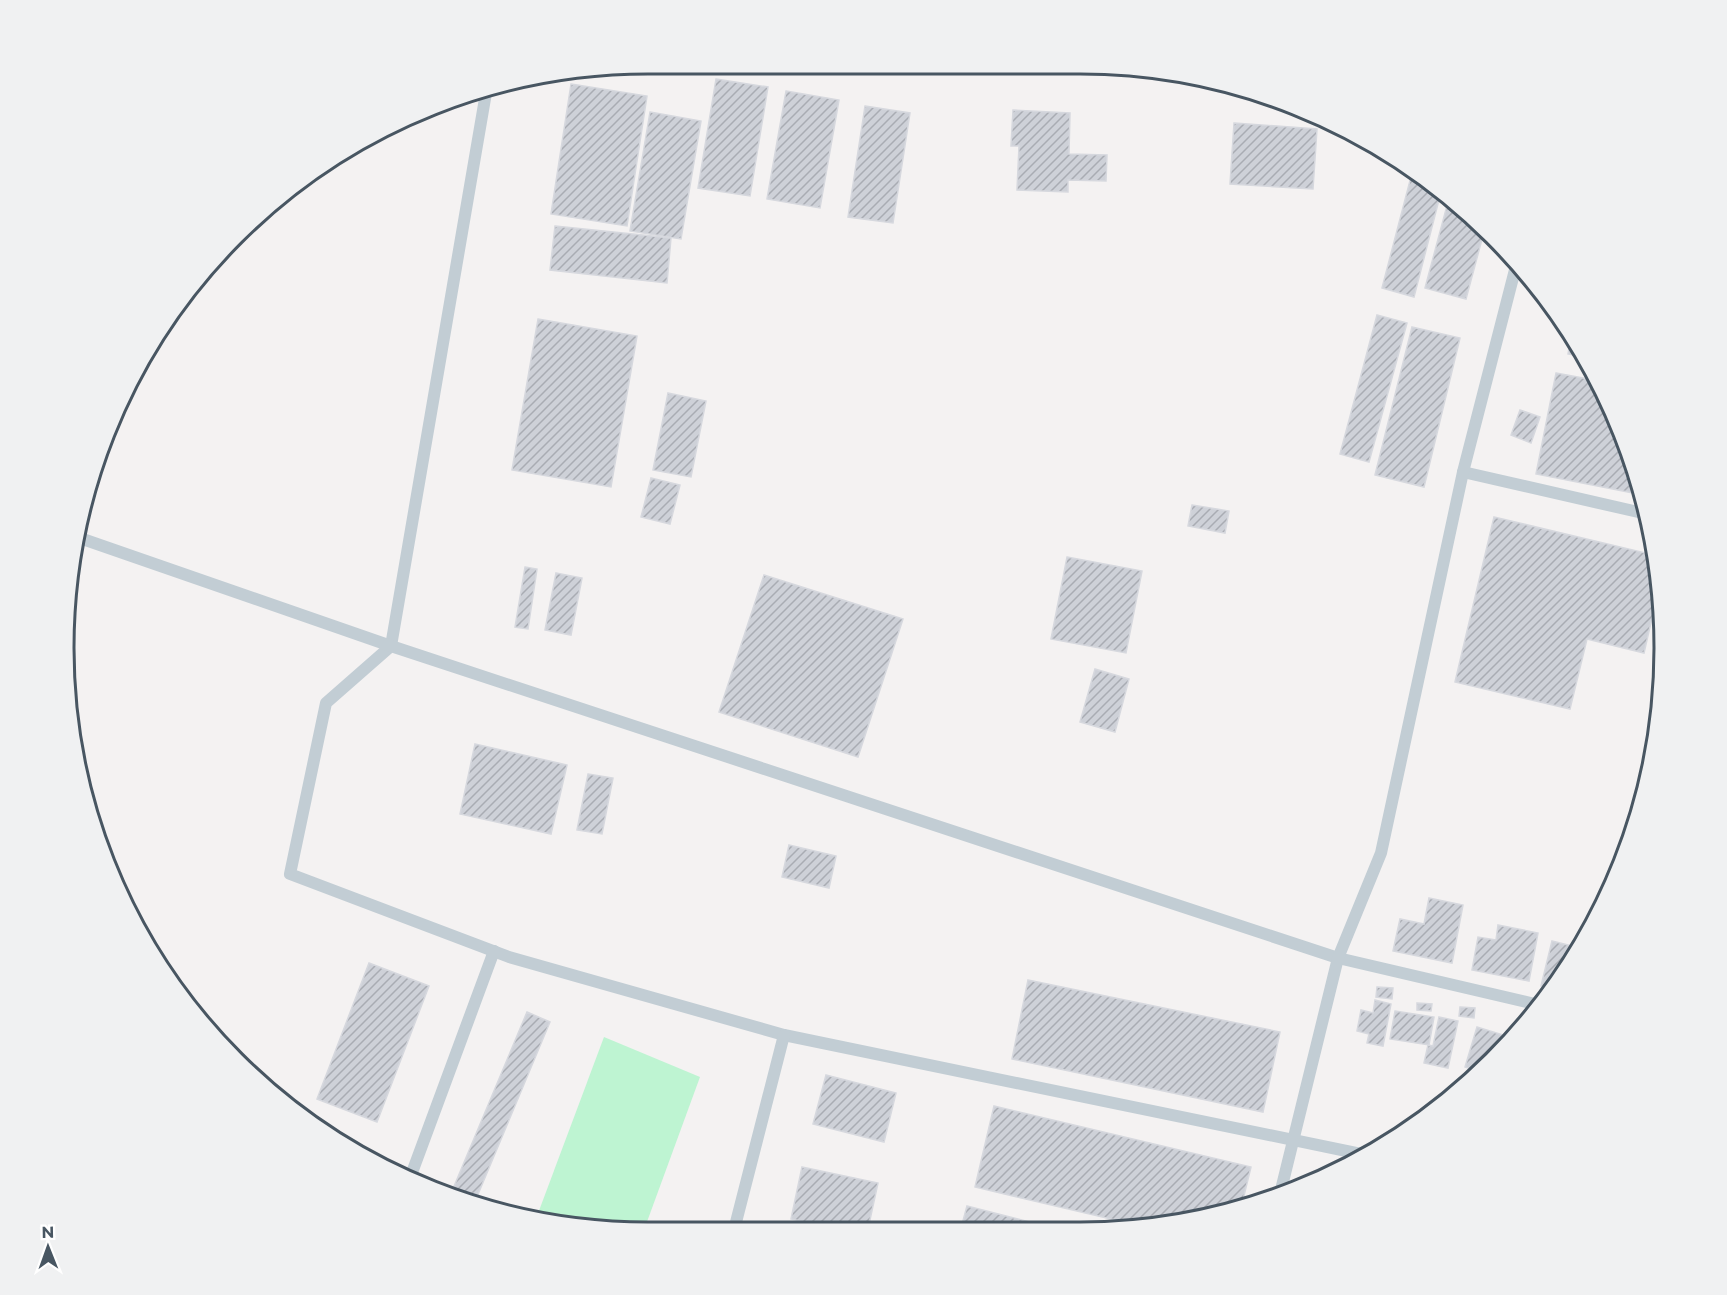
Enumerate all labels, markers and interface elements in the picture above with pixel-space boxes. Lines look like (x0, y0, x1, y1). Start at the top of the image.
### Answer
north arrow (18, 1217, 78, 1277)
text: N (41, 1223, 54, 1242)

